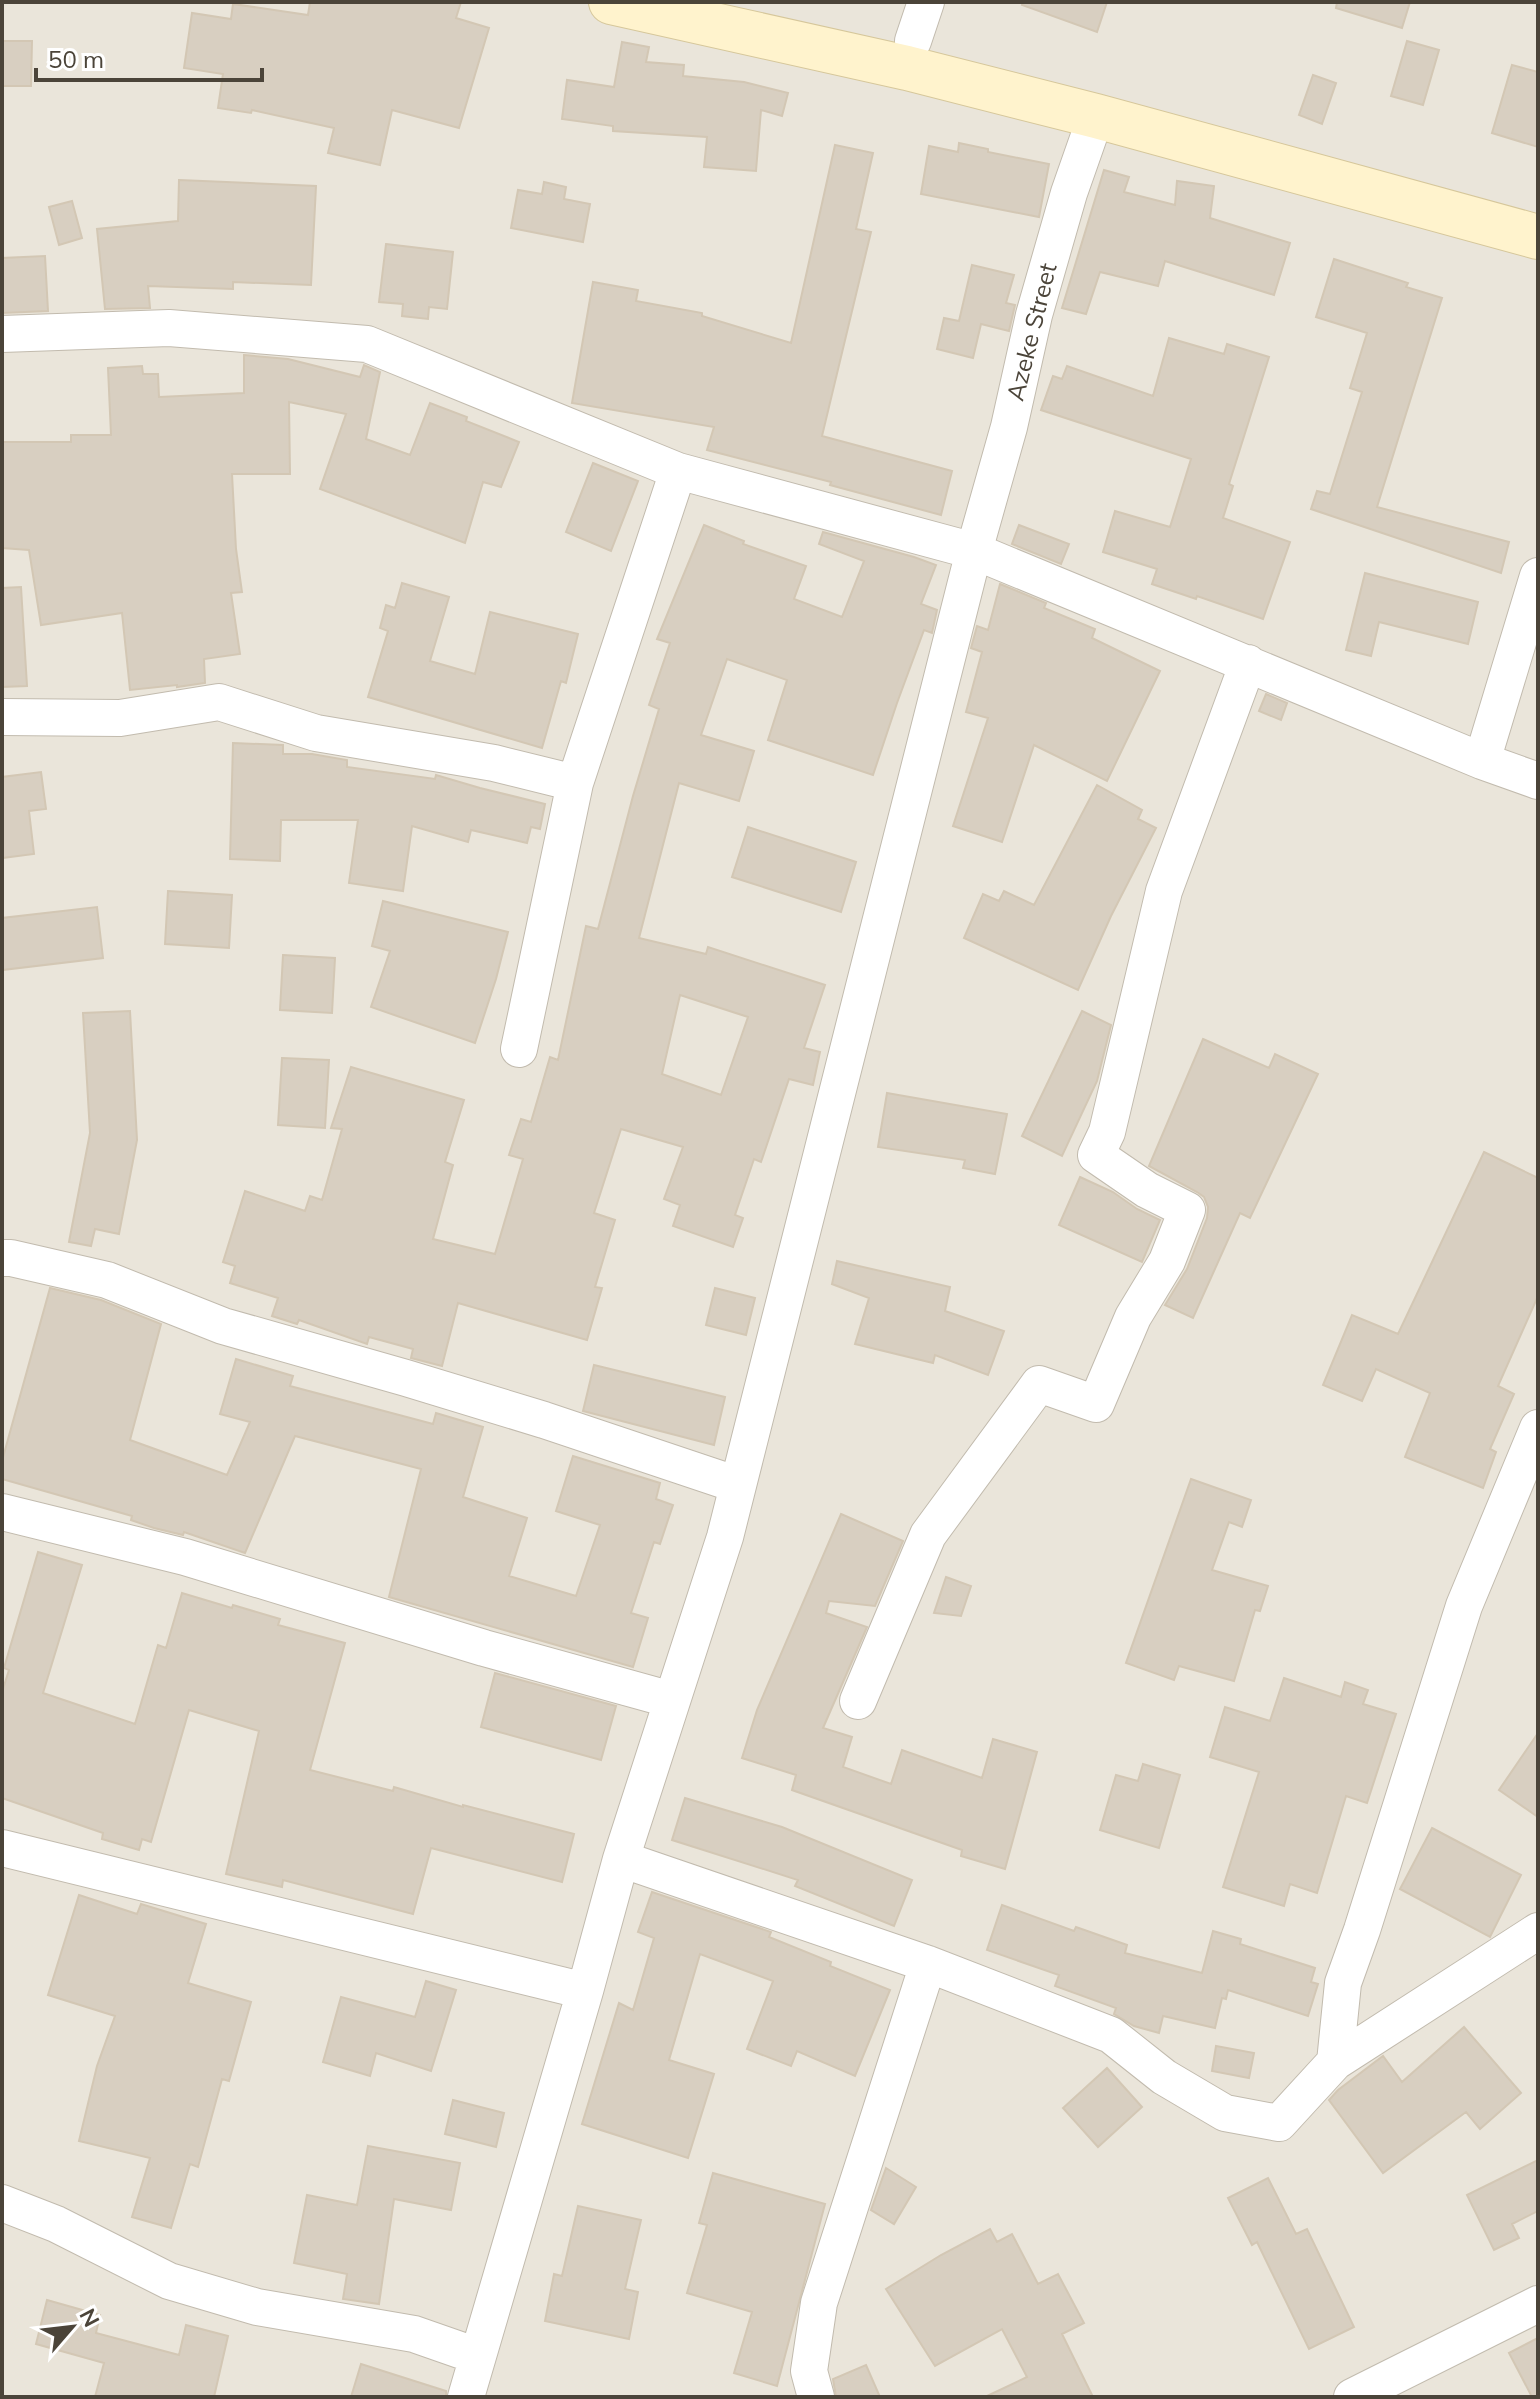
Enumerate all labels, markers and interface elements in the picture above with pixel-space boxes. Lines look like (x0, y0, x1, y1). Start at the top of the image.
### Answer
scale bar (36, 32, 262, 82)
text: 50 m (48, 44, 104, 74)
street label: Azeke Street (999, 260, 1063, 404)
north arrow (32, 2287, 112, 2367)
text: N (73, 2304, 106, 2332)

